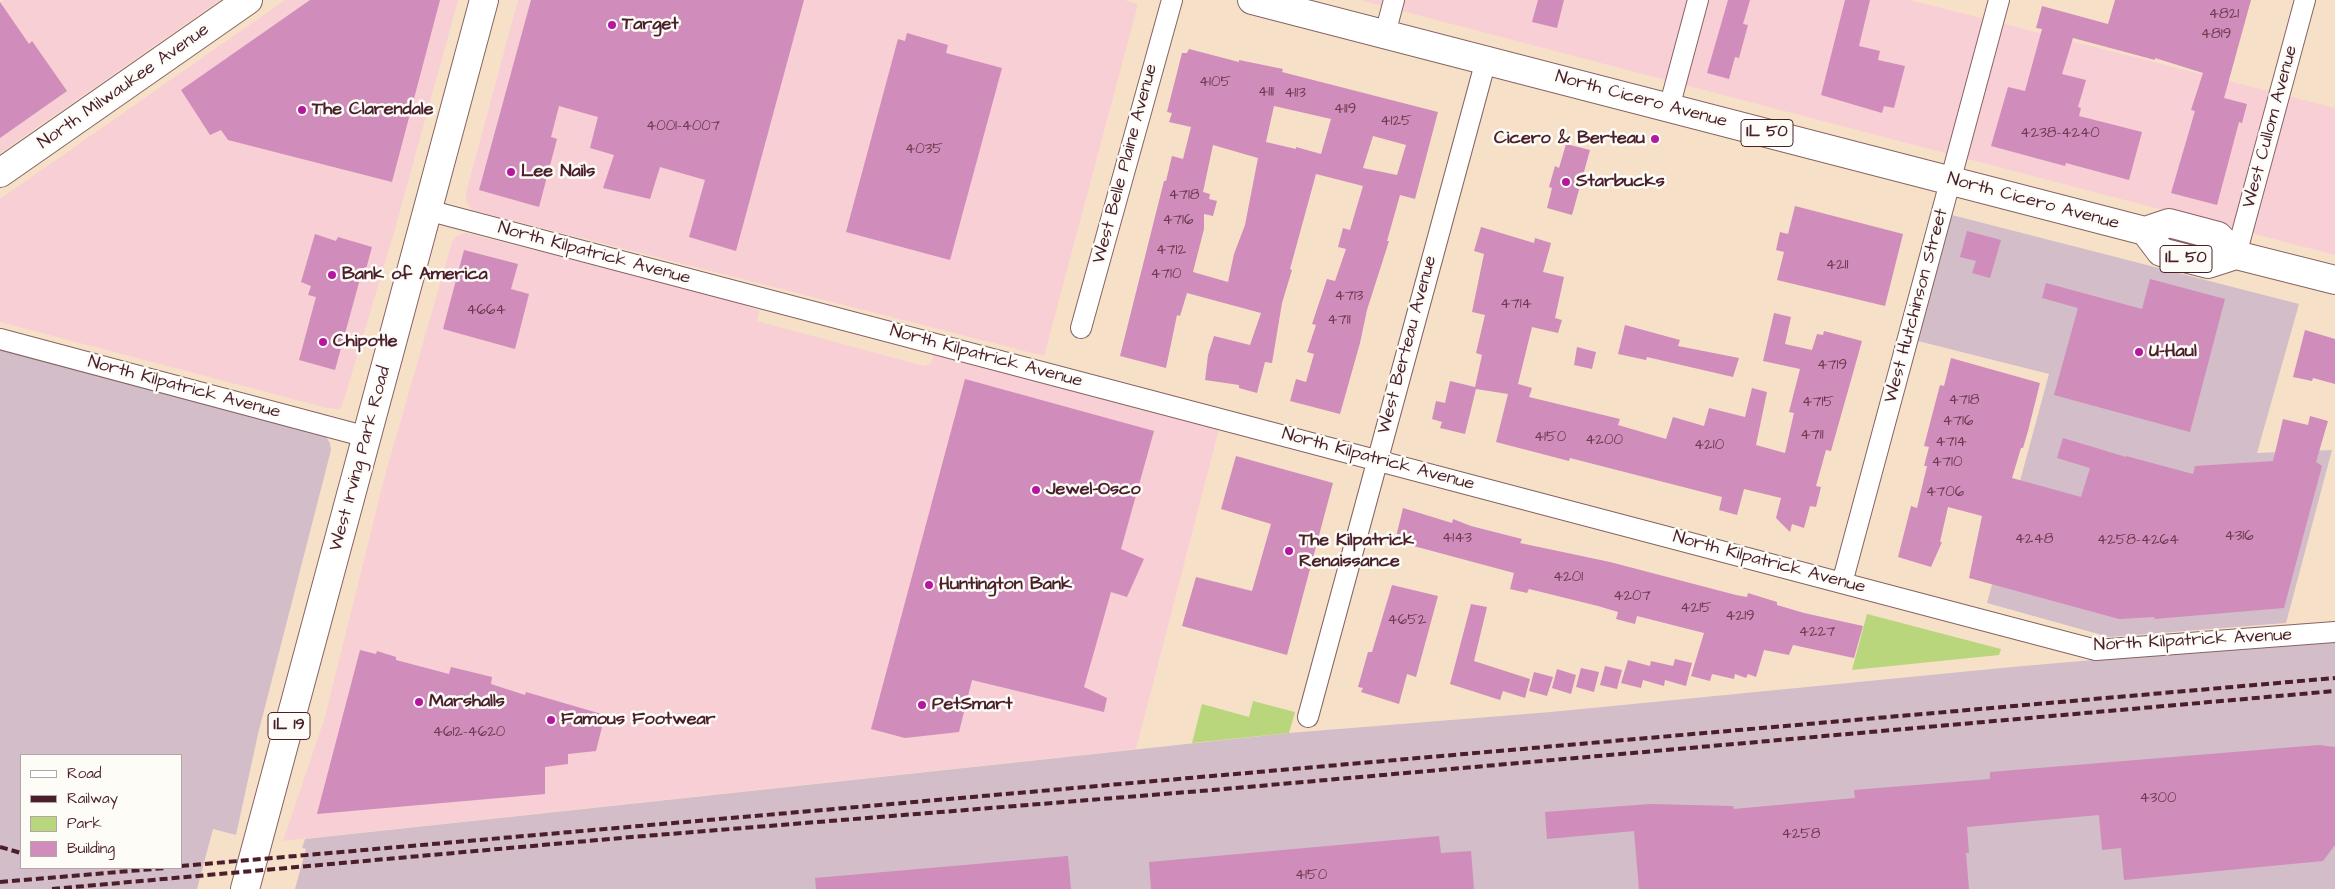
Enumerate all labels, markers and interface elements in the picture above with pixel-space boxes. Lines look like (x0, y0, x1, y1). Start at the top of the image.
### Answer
house number: 4821 (2209, 6, 2239, 24)
place label: Target (622, 14, 679, 36)
marker: Target (606, 19, 618, 31)
street label: North Milwaukee Avenue (34, 20, 214, 154)
house number: 4819 (2201, 26, 2231, 44)
street label: West Cullom Avenue (2239, 43, 2303, 211)
street label: West Belle Plaine Avenue (1089, 62, 1163, 266)
street label: North Cicero Avenue (1553, 67, 1729, 133)
house number: 4105 (1199, 74, 1231, 92)
house number: 4111 (1258, 84, 1274, 102)
house number: 4113 (1284, 85, 1306, 103)
place label: The Clarendale (312, 99, 433, 121)
house number: 4119 (1334, 101, 1356, 119)
marker: The Clarendale (296, 104, 308, 116)
house number: 4125 (1380, 113, 1412, 131)
house number: 4001-4007 (646, 118, 720, 136)
road number: IL 50 (1741, 120, 1793, 146)
house number: 4238-4240 (2020, 125, 2100, 143)
place label: Cicero & Berteau (1494, 128, 1645, 150)
marker: Cicero & Berteau (1649, 133, 1661, 145)
house number: 4035 (905, 141, 943, 159)
place label: Lee Nails (521, 161, 595, 183)
marker: Lee Nails (505, 166, 517, 178)
street label: North Cicero Avenue (1945, 169, 2121, 235)
place label: Starbucks (1576, 171, 1665, 193)
marker: Starbucks (1560, 176, 1572, 188)
house number: 4718 (1168, 187, 1200, 205)
street label: West Hutchinson Street (1881, 206, 1953, 406)
house number: 4716 (1163, 212, 1193, 230)
street label: North Kilpatrick Avenue (495, 218, 693, 290)
house number: 4712 (1156, 242, 1186, 260)
road number: IL 50 (2160, 245, 2212, 272)
street label: West Berteau Avenue (1374, 254, 1442, 436)
house number: 4211 (1826, 257, 1848, 275)
place label: Bank of America (342, 264, 488, 286)
house number: 4710 (1151, 266, 1181, 284)
marker: Bank of America (326, 269, 338, 281)
house number: 4713 (1335, 288, 1363, 306)
house number: 4714 (1500, 296, 1532, 314)
house number: 4664 (466, 302, 506, 320)
house number: 4711 (1327, 312, 1351, 330)
street label: North Kilpatrick Avenue (887, 321, 1085, 393)
place label: Chipotle (333, 331, 397, 353)
marker: Chipotle (317, 336, 329, 348)
place label: U-Haul (2149, 341, 2197, 363)
marker: U-Haul (2133, 346, 2145, 358)
street label: North Kilpatrick Avenue (85, 352, 283, 424)
house number: 4719 (1817, 357, 1847, 375)
street label: West Irving Park Road (326, 364, 396, 554)
house number: 4718 (1948, 392, 1980, 410)
house number: 4715 (1802, 394, 1834, 412)
house number: 4716 (1943, 413, 1973, 431)
street label: North Kilpatrick Avenue (1279, 424, 1477, 496)
house number: 4711 (1800, 427, 1824, 445)
house number: 4150 (1534, 429, 1566, 447)
house number: 4200 (1585, 432, 1623, 450)
house number: 4714 (1935, 434, 1967, 452)
house number: 4210 (1694, 437, 1724, 455)
house number: 4710 (1932, 454, 1962, 472)
place label: Jewel-Osco (1046, 479, 1141, 501)
marker: Jewel-Osco (1030, 484, 1042, 496)
house number: 4706 (1926, 484, 1964, 502)
street label: North Kilpatrick Avenue (1670, 527, 1868, 599)
house number: 4316 (2224, 528, 2254, 546)
place label: The Kilpatrick Renaissance (1299, 530, 1414, 572)
house number: 4143 (1442, 530, 1472, 548)
house number: 4248 (2015, 531, 2053, 549)
house number: 4258-4264 (2097, 532, 2179, 550)
marker: The Kilpatrick Renaissance (1283, 545, 1295, 557)
house number: 4201 (1553, 569, 1583, 587)
place label: Huntington Bank (939, 574, 1072, 596)
marker: Huntington Bank (923, 579, 935, 591)
house number: 4207 (1613, 588, 1651, 606)
house number: 4215 (1680, 600, 1712, 618)
house number: 4219 (1725, 608, 1755, 626)
house number: 4652 (1388, 612, 1426, 630)
house number: 4227 (1799, 624, 1835, 642)
street label: North Kilpatrick Avenue (2093, 625, 2293, 657)
place label: Marshalls (429, 691, 505, 713)
place label: PetSmart (932, 694, 1012, 716)
marker: Marshalls (413, 696, 425, 708)
marker: PetSmart (916, 699, 928, 711)
place label: Famous Footwear (561, 709, 716, 731)
road number: IL 19 (268, 712, 310, 739)
marker: Famous Footwear (545, 714, 557, 726)
house number: 4612-4620 (433, 724, 505, 742)
legend (20, 754, 182, 869)
text: Road (67, 763, 101, 784)
text: Railway (67, 788, 118, 809)
house number: 4300 (2140, 790, 2176, 808)
text: Park (67, 813, 102, 834)
house number: 4258 (1781, 826, 1821, 844)
text: Building (67, 838, 115, 859)
house number: 4150 (1295, 867, 1327, 885)

